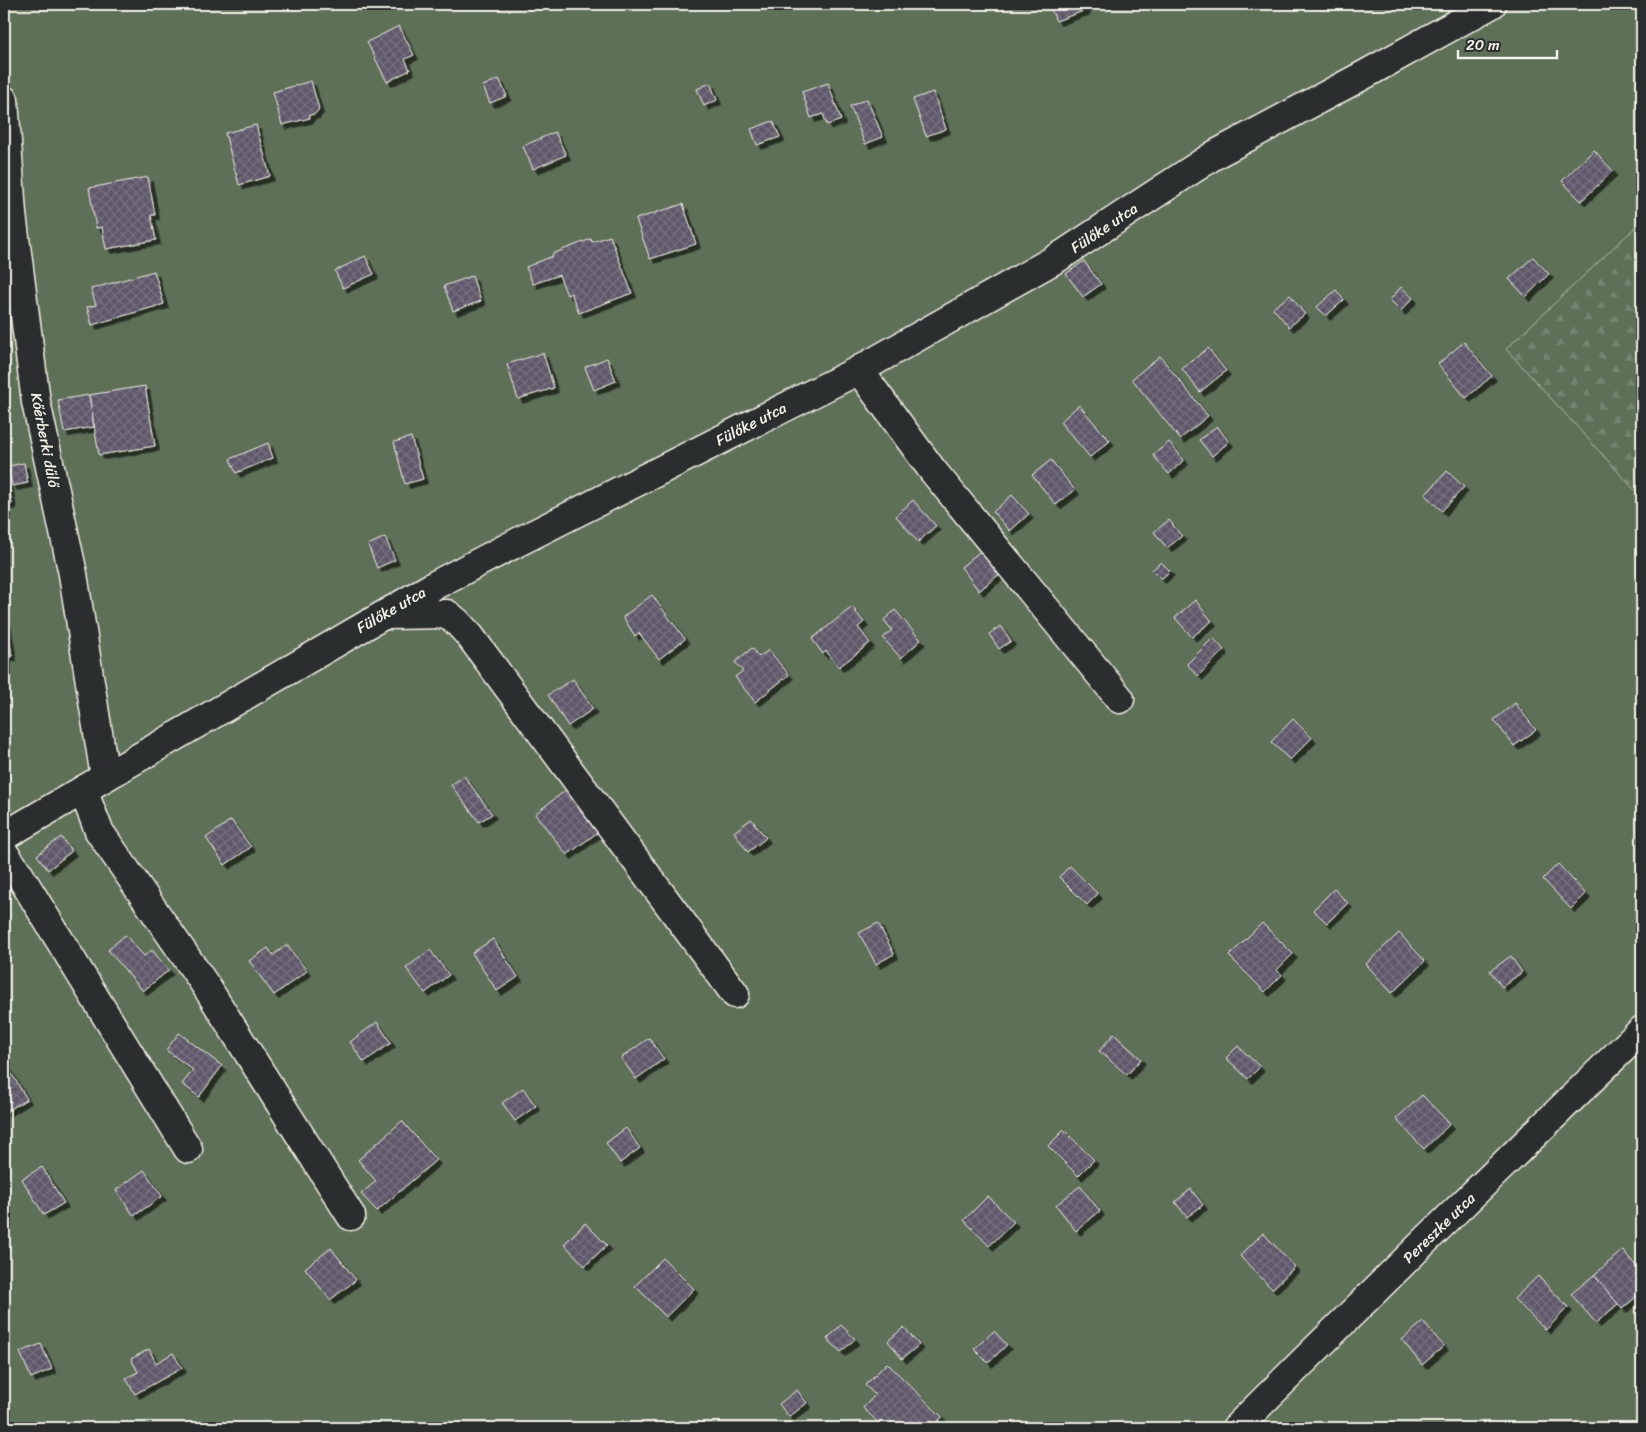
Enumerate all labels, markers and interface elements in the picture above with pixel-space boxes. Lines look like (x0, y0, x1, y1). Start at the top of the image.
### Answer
scale bar (1458, 28, 1557, 60)
text: 20 m (1466, 32, 1500, 58)
street label: Fülőke utca (1065, 195, 1143, 260)
street label: Kőérberki dűlő (23, 390, 67, 491)
street label: Fülőke utca (711, 395, 792, 453)
street label: Fülőke utca (351, 579, 431, 640)
street label: Pereszke utca (1396, 1186, 1482, 1270)

